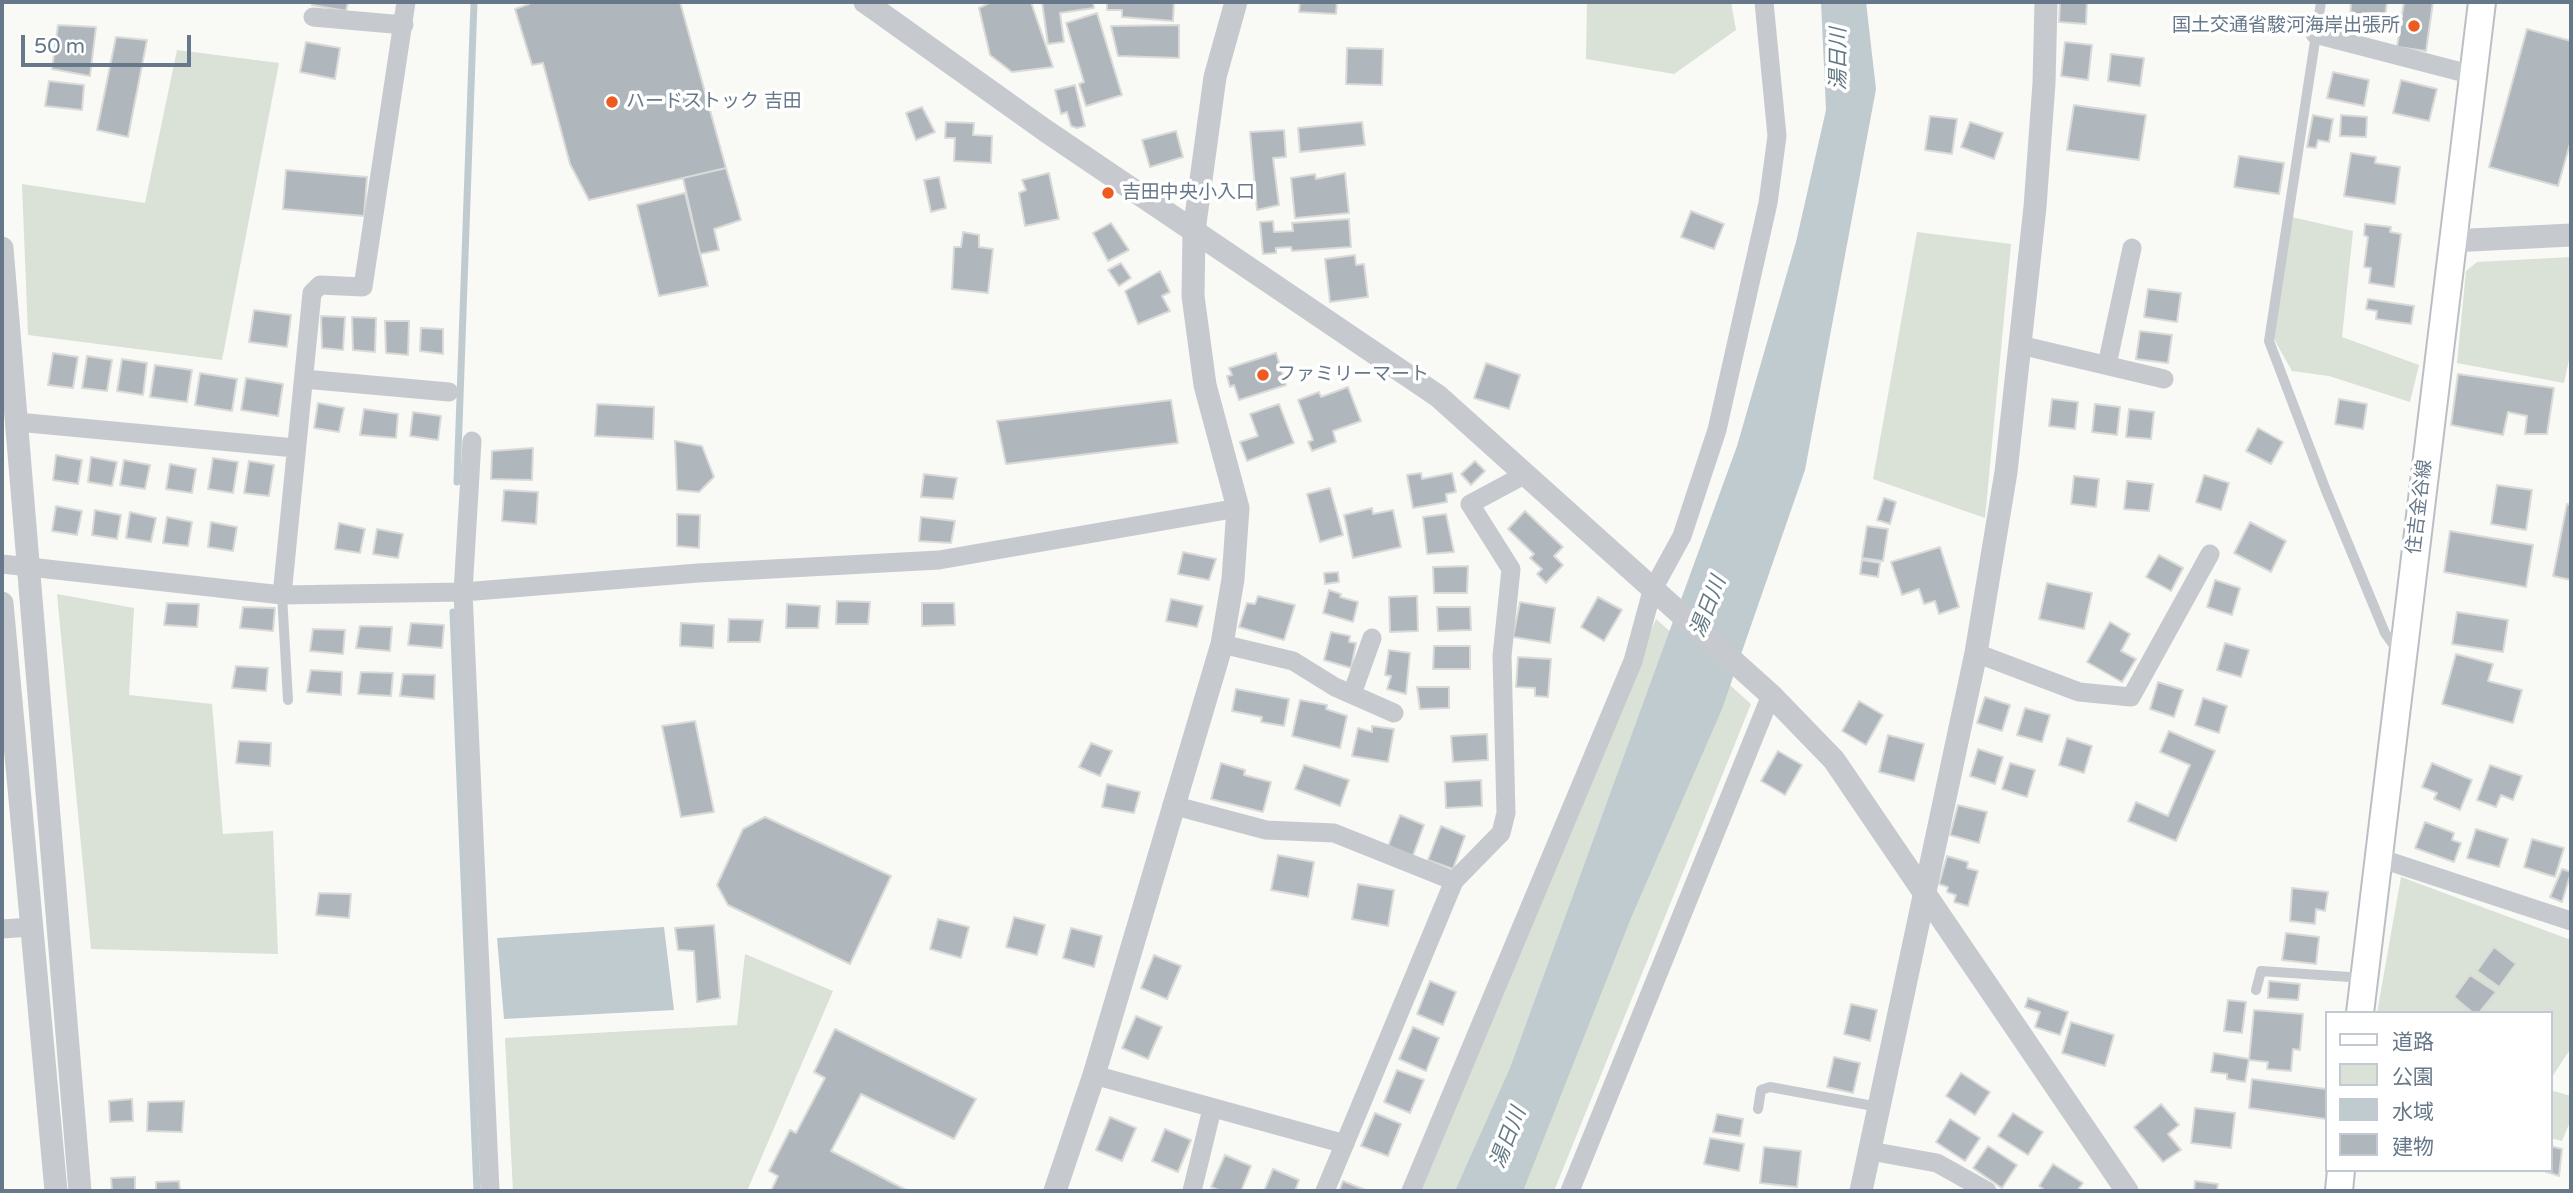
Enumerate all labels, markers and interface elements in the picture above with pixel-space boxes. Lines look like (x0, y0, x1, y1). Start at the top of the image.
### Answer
place label: 国土交通省駿河海岸出張所 (2172, 15, 2400, 37)
marker: 国土交通省駿河海岸出張所 (2406, 18, 2422, 34)
scale bar (24, 21, 194, 65)
water label: 湯日川 (1826, 28, 1852, 90)
text: 50 m (34, 34, 85, 59)
place label: ハードストック 吉田 (626, 91, 802, 113)
marker: ハードストック 吉田 (604, 94, 620, 110)
place label: 吉田中央小入口 (1122, 182, 1255, 204)
marker: 吉田中央小入口 (1100, 185, 1116, 201)
place label: ファミリーマート (1277, 364, 1429, 386)
marker: ファミリーマート (1255, 367, 1271, 383)
street label: 住吉金谷線 (2403, 458, 2437, 556)
water label: 湯日川 (1686, 573, 1732, 641)
legend (2324, 1011, 2552, 1172)
text: 道路 (2392, 1030, 2434, 1055)
text: 公園 (2392, 1065, 2434, 1090)
text: 水域 (2392, 1100, 2434, 1125)
water label: 湯日川 (1486, 1104, 1532, 1172)
text: 建物 (2392, 1135, 2434, 1160)

